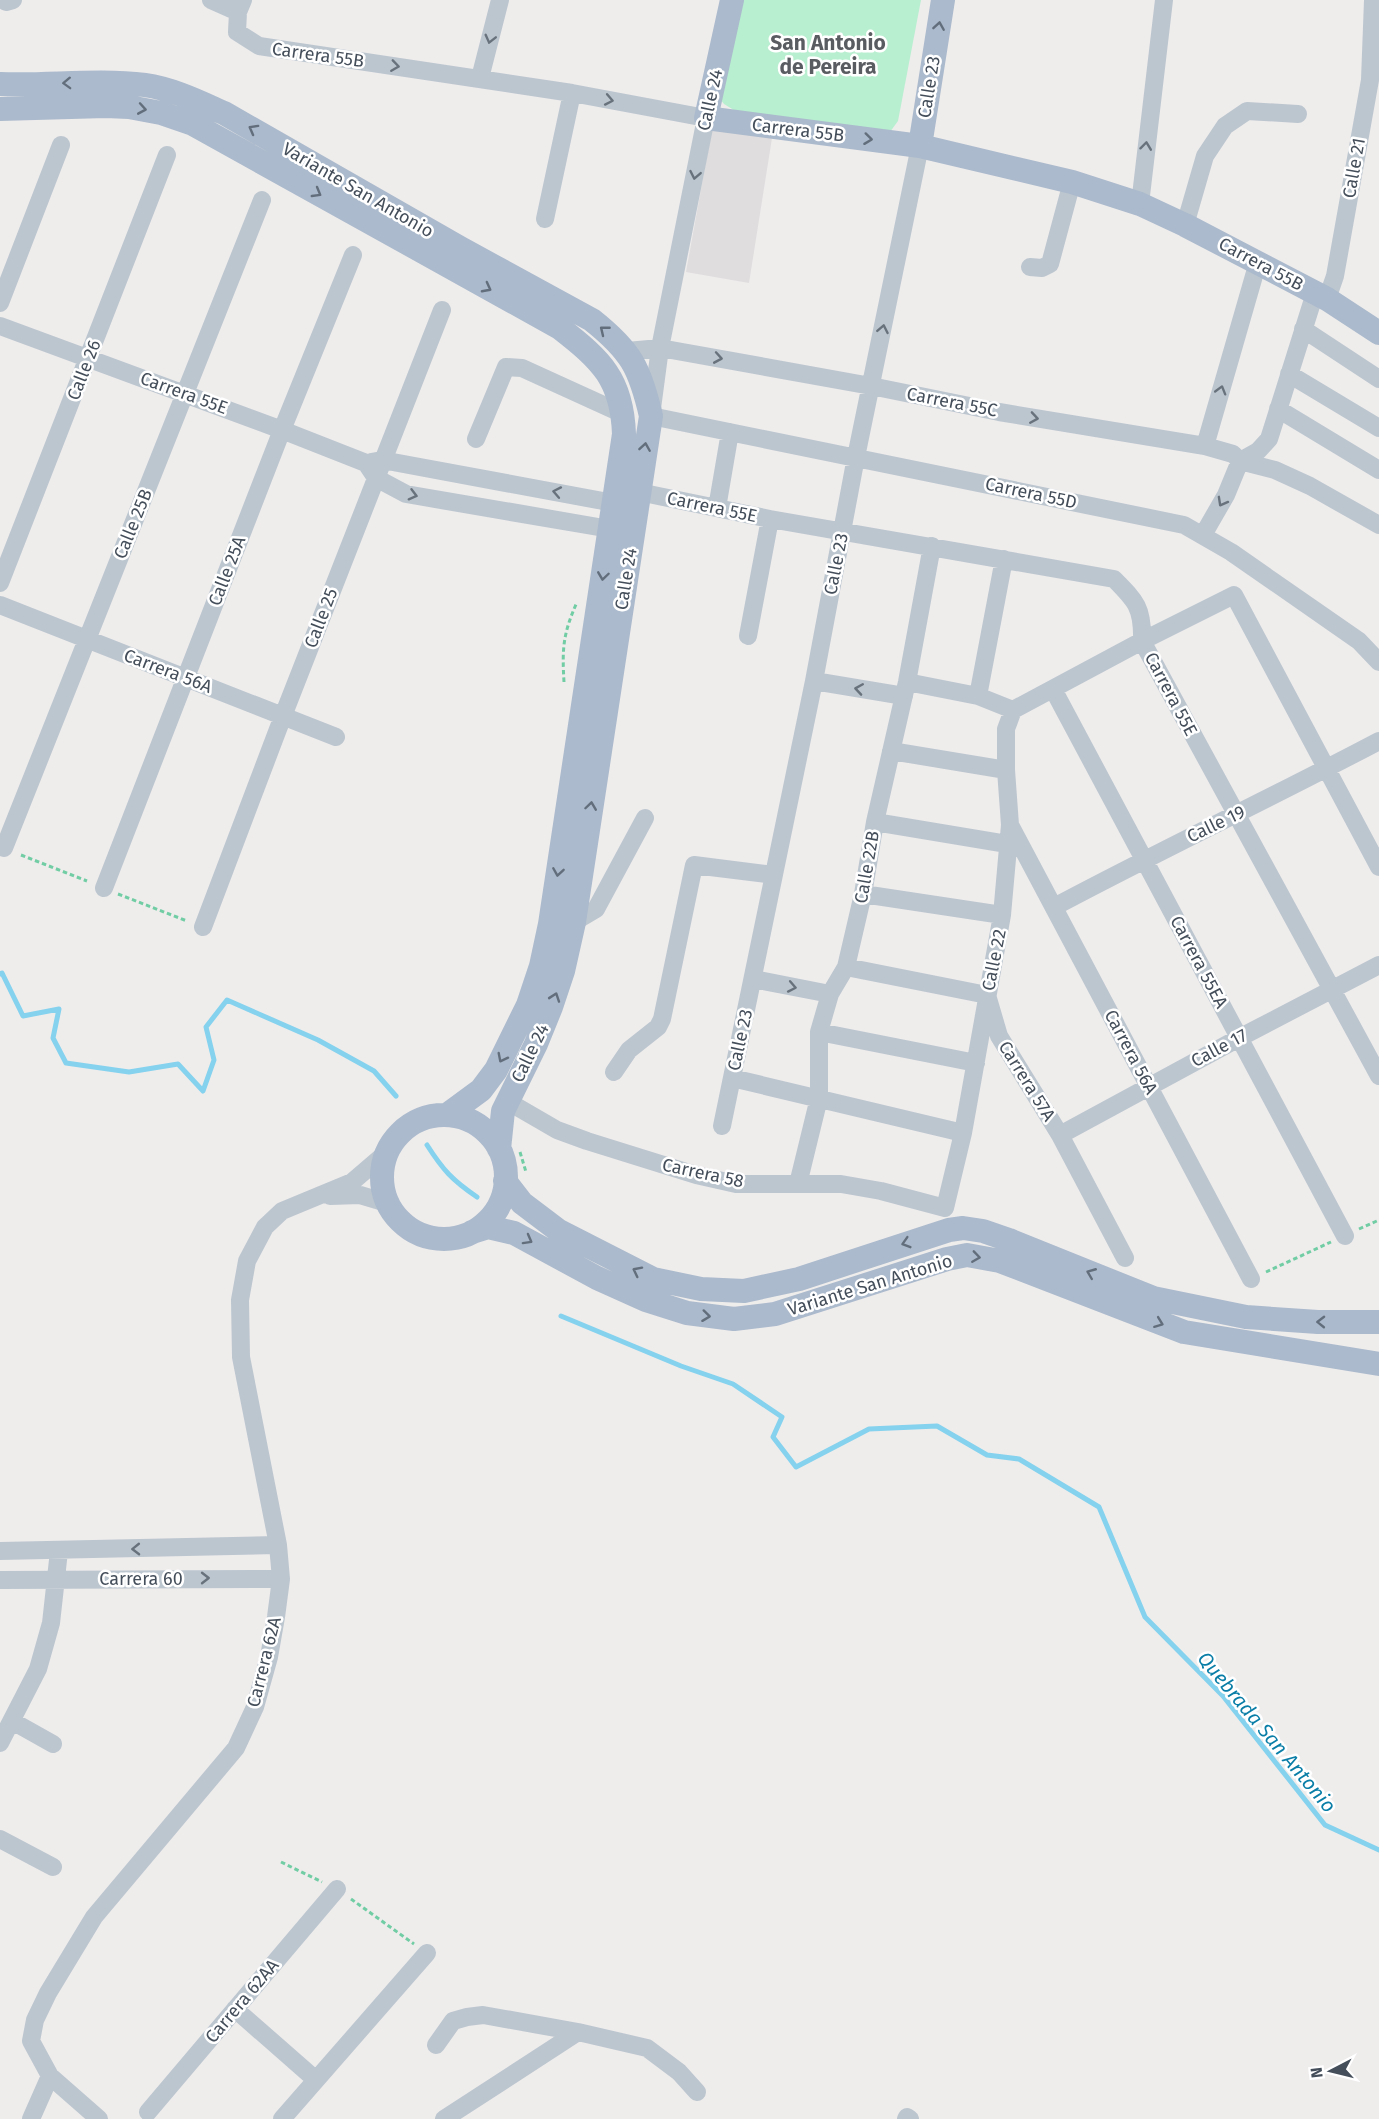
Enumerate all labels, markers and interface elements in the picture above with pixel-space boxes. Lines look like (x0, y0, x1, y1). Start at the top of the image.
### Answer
one-way arrow (932, 21, 945, 31)
district label: San Antonio de Pereira (770, 30, 886, 80)
one-way arrow (485, 34, 498, 44)
street label: Carrera 55B (271, 38, 365, 72)
street label: Calle 23 (913, 54, 945, 120)
one-way arrow (391, 59, 400, 71)
street label: Calle 24 (693, 67, 727, 133)
one-way arrow (63, 77, 72, 89)
one-way arrow (603, 93, 613, 106)
one-way arrow (137, 103, 147, 115)
street label: Carrera 55B (751, 113, 845, 147)
one-way arrow (248, 125, 259, 136)
one-way arrow (864, 132, 873, 145)
street label: Calle 21 (1338, 136, 1370, 200)
street label: Variante San Antonio (278, 138, 438, 242)
one-way arrow (1140, 142, 1152, 151)
one-way arrow (689, 170, 702, 180)
one-way arrow (311, 186, 321, 197)
street label: Carrera 55B (1215, 233, 1307, 295)
one-way arrow (481, 281, 492, 292)
one-way arrow (876, 324, 889, 334)
one-way arrow (600, 326, 611, 337)
street label: Calle 26 (62, 337, 106, 403)
one-way arrow (713, 352, 723, 364)
street label: Carrera 55E (137, 367, 231, 419)
street label: Carrera 55C (905, 382, 999, 422)
one-way arrow (1214, 385, 1226, 396)
one-way arrow (1029, 411, 1038, 423)
one-way arrow (639, 443, 651, 452)
street label: Carrera 55D (983, 473, 1079, 513)
street label: Calle 25B (109, 486, 157, 562)
one-way arrow (552, 486, 562, 499)
street label: Carrera 55E (665, 487, 759, 527)
one-way arrow (408, 488, 418, 501)
one-way arrow (1218, 496, 1229, 506)
street label: Calle 23 (819, 531, 853, 597)
street label: Calle 25A (204, 532, 251, 609)
street label: Calle 24 (610, 546, 642, 612)
one-way arrow (597, 571, 609, 580)
street label: Calle 25 (300, 585, 342, 651)
street label: Carrera 56A (121, 644, 216, 698)
street label: Carrera 55E (1140, 649, 1202, 739)
one-way arrow (855, 683, 864, 695)
one-way arrow (585, 801, 597, 811)
street label: Calle 19 (1183, 801, 1249, 847)
street label: Calle 22B (850, 829, 884, 905)
one-way arrow (553, 868, 565, 877)
street label: Carrera 55EA (1165, 912, 1233, 1013)
street label: Calle 22 (977, 927, 1011, 993)
one-way arrow (786, 980, 796, 993)
one-way arrow (547, 992, 560, 1003)
street label: Carrera 56A (1100, 1006, 1163, 1099)
street label: Calle 23 (723, 1007, 757, 1073)
street label: Calle 24 (506, 1020, 554, 1086)
street label: Calle 17 (1187, 1024, 1251, 1072)
street label: Carrera 57A (994, 1037, 1061, 1126)
one-way arrow (498, 1052, 510, 1063)
street label: Carrera 58 (660, 1154, 746, 1192)
one-way arrow (521, 1233, 532, 1244)
one-way arrow (901, 1236, 912, 1249)
street label: Variante San Antonio (785, 1249, 955, 1321)
one-way arrow (971, 1251, 980, 1263)
one-way arrow (632, 1267, 643, 1278)
one-way arrow (1086, 1268, 1097, 1280)
one-way arrow (701, 1309, 711, 1321)
one-way arrow (1153, 1315, 1163, 1328)
one-way arrow (1316, 1315, 1325, 1328)
one-way arrow (131, 1543, 140, 1555)
street label: Carrera 60 (99, 1568, 183, 1590)
one-way arrow (201, 1572, 210, 1584)
street label: Carrera 62A (242, 1614, 286, 1709)
water label: Quebrada San Antonio (1193, 1647, 1341, 1817)
street label: Carrera 62AA (201, 1954, 284, 2047)
north arrow (1301, 2041, 1361, 2101)
text: N (1307, 2066, 1327, 2079)

